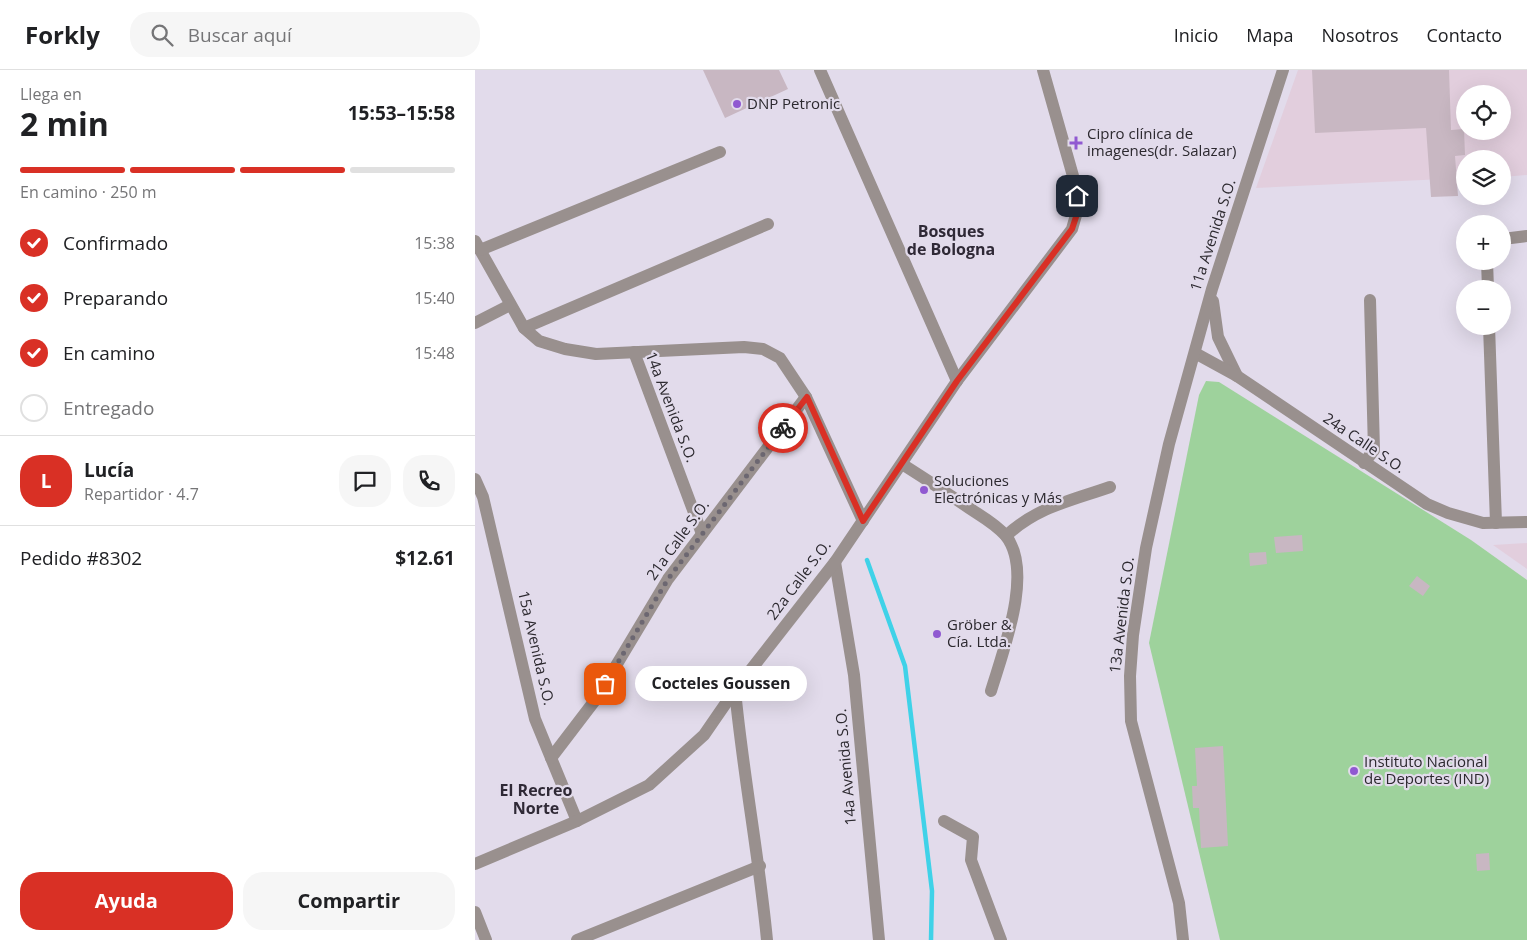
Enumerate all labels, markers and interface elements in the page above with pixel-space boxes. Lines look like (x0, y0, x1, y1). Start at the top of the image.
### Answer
search box (130, 12, 480, 57)
text: Forkly (25, 18, 100, 51)
icon: search (148, 21, 176, 49)
text: Buscar aquí (188, 22, 292, 48)
text: Inicio (1174, 23, 1218, 47)
text: Mapa (1246, 23, 1294, 47)
text: Nosotros (1322, 23, 1399, 47)
text: Contacto (1427, 23, 1502, 47)
text: Llega en (20, 83, 82, 105)
map controls (1456, 85, 1511, 335)
button: locate (1456, 85, 1511, 140)
place label: DNP Petronic (747, 93, 840, 113)
marker: DNP Petronic (731, 98, 743, 110)
text: 15:53–15:58 (348, 100, 455, 126)
text: 2 min (20, 102, 109, 145)
place label: Cipro clínica de imagenes(dr. Salazar) (1087, 123, 1237, 160)
marker: Cipro clínica de imagenes(dr. Salazar) (1069, 136, 1083, 150)
button: layers (1456, 150, 1511, 205)
pin (1056, 175, 1098, 217)
street label: 11a Avenida S.O. (1184, 176, 1240, 293)
text: En camino · 250 m (20, 181, 157, 203)
icon: home (1063, 182, 1091, 210)
button: + (1456, 215, 1511, 270)
district label: Bosques de Bologna (907, 220, 995, 260)
icon: check (20, 229, 48, 257)
text: Confirmado (63, 230, 168, 256)
text: 15:38 (414, 232, 455, 254)
button: − (1456, 280, 1511, 335)
icon: check (20, 284, 48, 312)
text: Preparando (63, 285, 168, 311)
text: 15:40 (414, 287, 455, 309)
icon: check (20, 339, 48, 367)
text: En camino (63, 340, 155, 366)
text: 15:48 (414, 342, 455, 364)
street label: 14a Avenida S.O. (642, 348, 702, 465)
text: Entregado (63, 395, 154, 421)
courier (758, 403, 808, 453)
street label: 24a Calle S.O. (1320, 407, 1409, 477)
icon: bike (769, 414, 797, 442)
button: chat (339, 455, 391, 507)
button: phone (403, 455, 455, 507)
text: Lucía (84, 457, 134, 483)
text: L (41, 468, 51, 494)
place label: Soluciones Electrónicas y Más (934, 470, 1062, 507)
text: Repartidor · 4.7 (84, 483, 199, 505)
marker: Soluciones Electrónicas y Más (918, 484, 930, 496)
street label: 21a Calle S.O. (641, 495, 713, 584)
street label: 22a Calle S.O. (762, 536, 835, 623)
text: Pedido #8302 (20, 545, 142, 571)
text: $12.61 (395, 545, 455, 571)
street label: 13a Avenida S.O. (1104, 556, 1138, 674)
street label: 15a Avenida S.O. (514, 589, 560, 707)
place label: Gröber & Cía. Ltda. (947, 614, 1012, 651)
marker: Gröber & Cía. Ltda. (931, 628, 943, 640)
pin (584, 663, 626, 705)
callout: Cocteles Goussen (635, 666, 807, 702)
icon: bag (591, 670, 619, 698)
text: Cocteles Goussen (651, 672, 791, 694)
street label: 14a Avenida S.O. (830, 708, 860, 826)
place label: Instituto Nacional de Deportes (IND) (1364, 751, 1489, 788)
marker: Instituto Nacional de Deportes (IND) (1348, 765, 1360, 777)
district label: El Recreo Norte (500, 779, 573, 819)
button: Ayuda (20, 872, 233, 930)
button: Compartir (243, 872, 455, 930)

